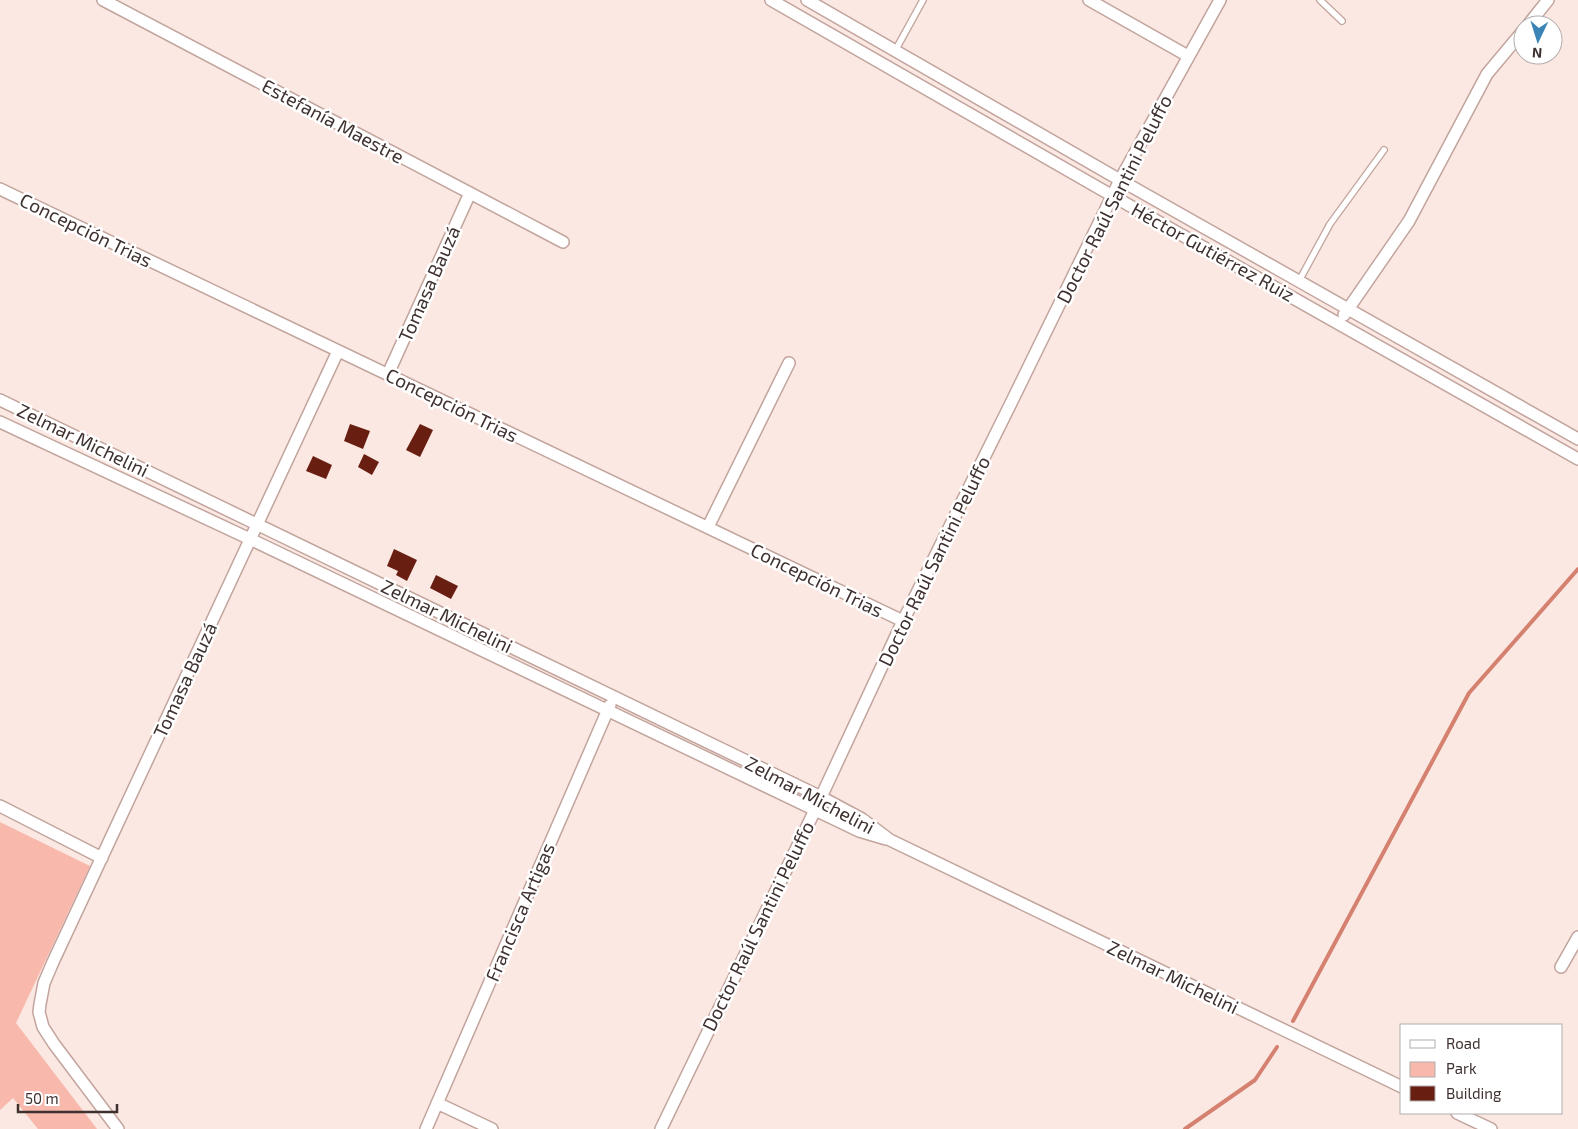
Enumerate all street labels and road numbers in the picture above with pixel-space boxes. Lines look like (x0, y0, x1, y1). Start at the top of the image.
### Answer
street label: Estefanía Maestre (258, 73, 408, 168)
street label: Doctor Raúl Santini Peluffo (1051, 91, 1176, 307)
street label: Concepción Trias (16, 188, 156, 272)
street label: Héctor Gutiérrez Ruiz (1128, 197, 1299, 306)
street label: Tomasa Bauzá (393, 222, 464, 345)
street label: Concepción Trias (382, 363, 522, 447)
street label: Zelmar Michelini (14, 398, 153, 481)
street label: Doctor Raúl Santini Peluffo (873, 452, 994, 669)
street label: Concepción Trias (747, 538, 887, 622)
street label: Zelmar Michelini (378, 574, 517, 657)
street label: Tomasa Bauzá (148, 619, 221, 741)
street label: Zelmar Michelini (742, 751, 879, 838)
street label: Doctor Raúl Santini Peluffo (697, 817, 818, 1034)
street label: Francisca Artigas (480, 839, 559, 984)
street label: Zelmar Michelini (1104, 935, 1243, 1018)

